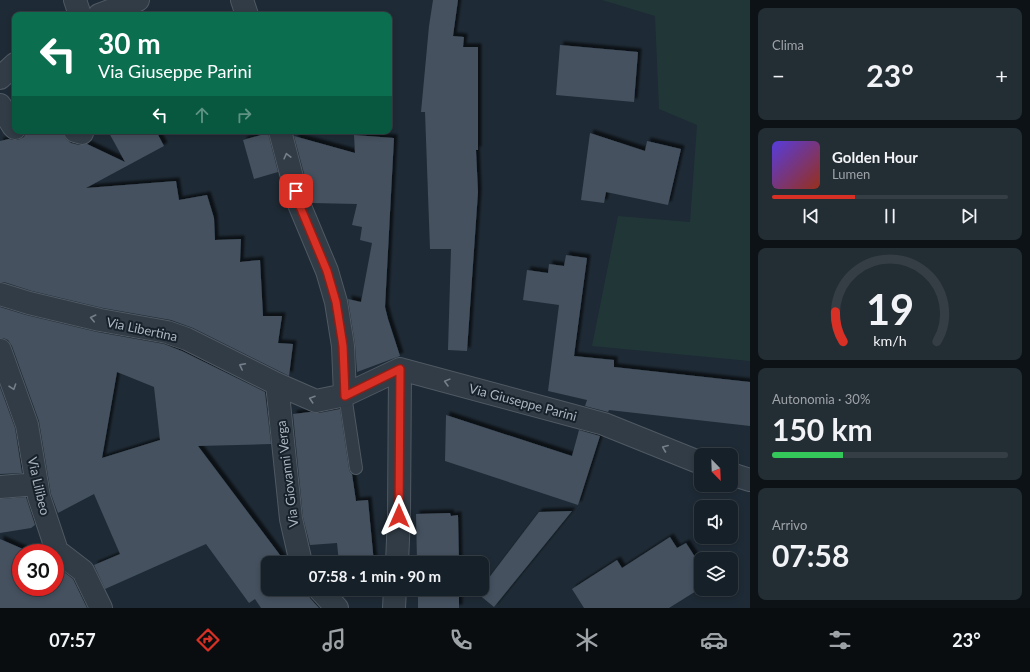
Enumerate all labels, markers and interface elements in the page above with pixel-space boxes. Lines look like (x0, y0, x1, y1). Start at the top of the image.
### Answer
text: 30 m (98, 26, 161, 60)
icon: left (32, 28, 84, 80)
text: Clima (772, 37, 804, 53)
text: 23° (866, 57, 914, 93)
text: Via Giuseppe Parini (98, 60, 252, 82)
text: − (772, 62, 785, 89)
text: + (995, 62, 1008, 89)
icon: left (149, 104, 171, 126)
icon: ahead (191, 104, 213, 126)
icon: right (233, 104, 255, 126)
text: Golden Hour (832, 148, 918, 166)
one-way arrow (283, 152, 291, 159)
text: Lumen (832, 166, 870, 182)
pin (279, 174, 313, 208)
icon: arrive (285, 180, 307, 202)
icon: previous (800, 205, 822, 227)
icon: pause (879, 205, 901, 227)
icon: next (958, 205, 980, 227)
text: 19 (866, 284, 914, 334)
street label: Via Libertina (105, 314, 179, 344)
one-way arrow (90, 315, 96, 323)
text: km/h (873, 332, 907, 349)
one-way arrow (239, 364, 246, 371)
one-way arrow (444, 378, 451, 387)
street label: Via Giuseppe Parini (467, 380, 579, 424)
one-way arrow (8, 383, 17, 390)
text: Autonomia · 30% (772, 391, 870, 407)
one-way arrow (308, 395, 315, 403)
text: 150 km (772, 411, 873, 447)
street label: Via Giovanni Verga (273, 420, 301, 528)
one-way arrow (661, 445, 668, 453)
north arrow (694, 448, 738, 492)
map controls (694, 448, 738, 596)
street label: Via Lilibeo (25, 455, 53, 517)
position arrow (378, 495, 420, 537)
button: sound (694, 500, 738, 544)
text: Arrivo (772, 517, 807, 533)
text: 07:58 (772, 537, 849, 573)
speed limit sign: 30 (12, 544, 64, 596)
button: layers (694, 552, 738, 596)
text: 07:58 · 1 min · 90 m (309, 567, 441, 585)
icon: directions (194, 626, 222, 654)
icon: music (320, 626, 348, 654)
icon: phone (447, 626, 475, 654)
icon: climate (573, 626, 601, 654)
icon: car (700, 626, 728, 654)
icon: filters (826, 626, 854, 654)
text: 07:57 (49, 629, 96, 651)
text: 23° (952, 629, 981, 651)

